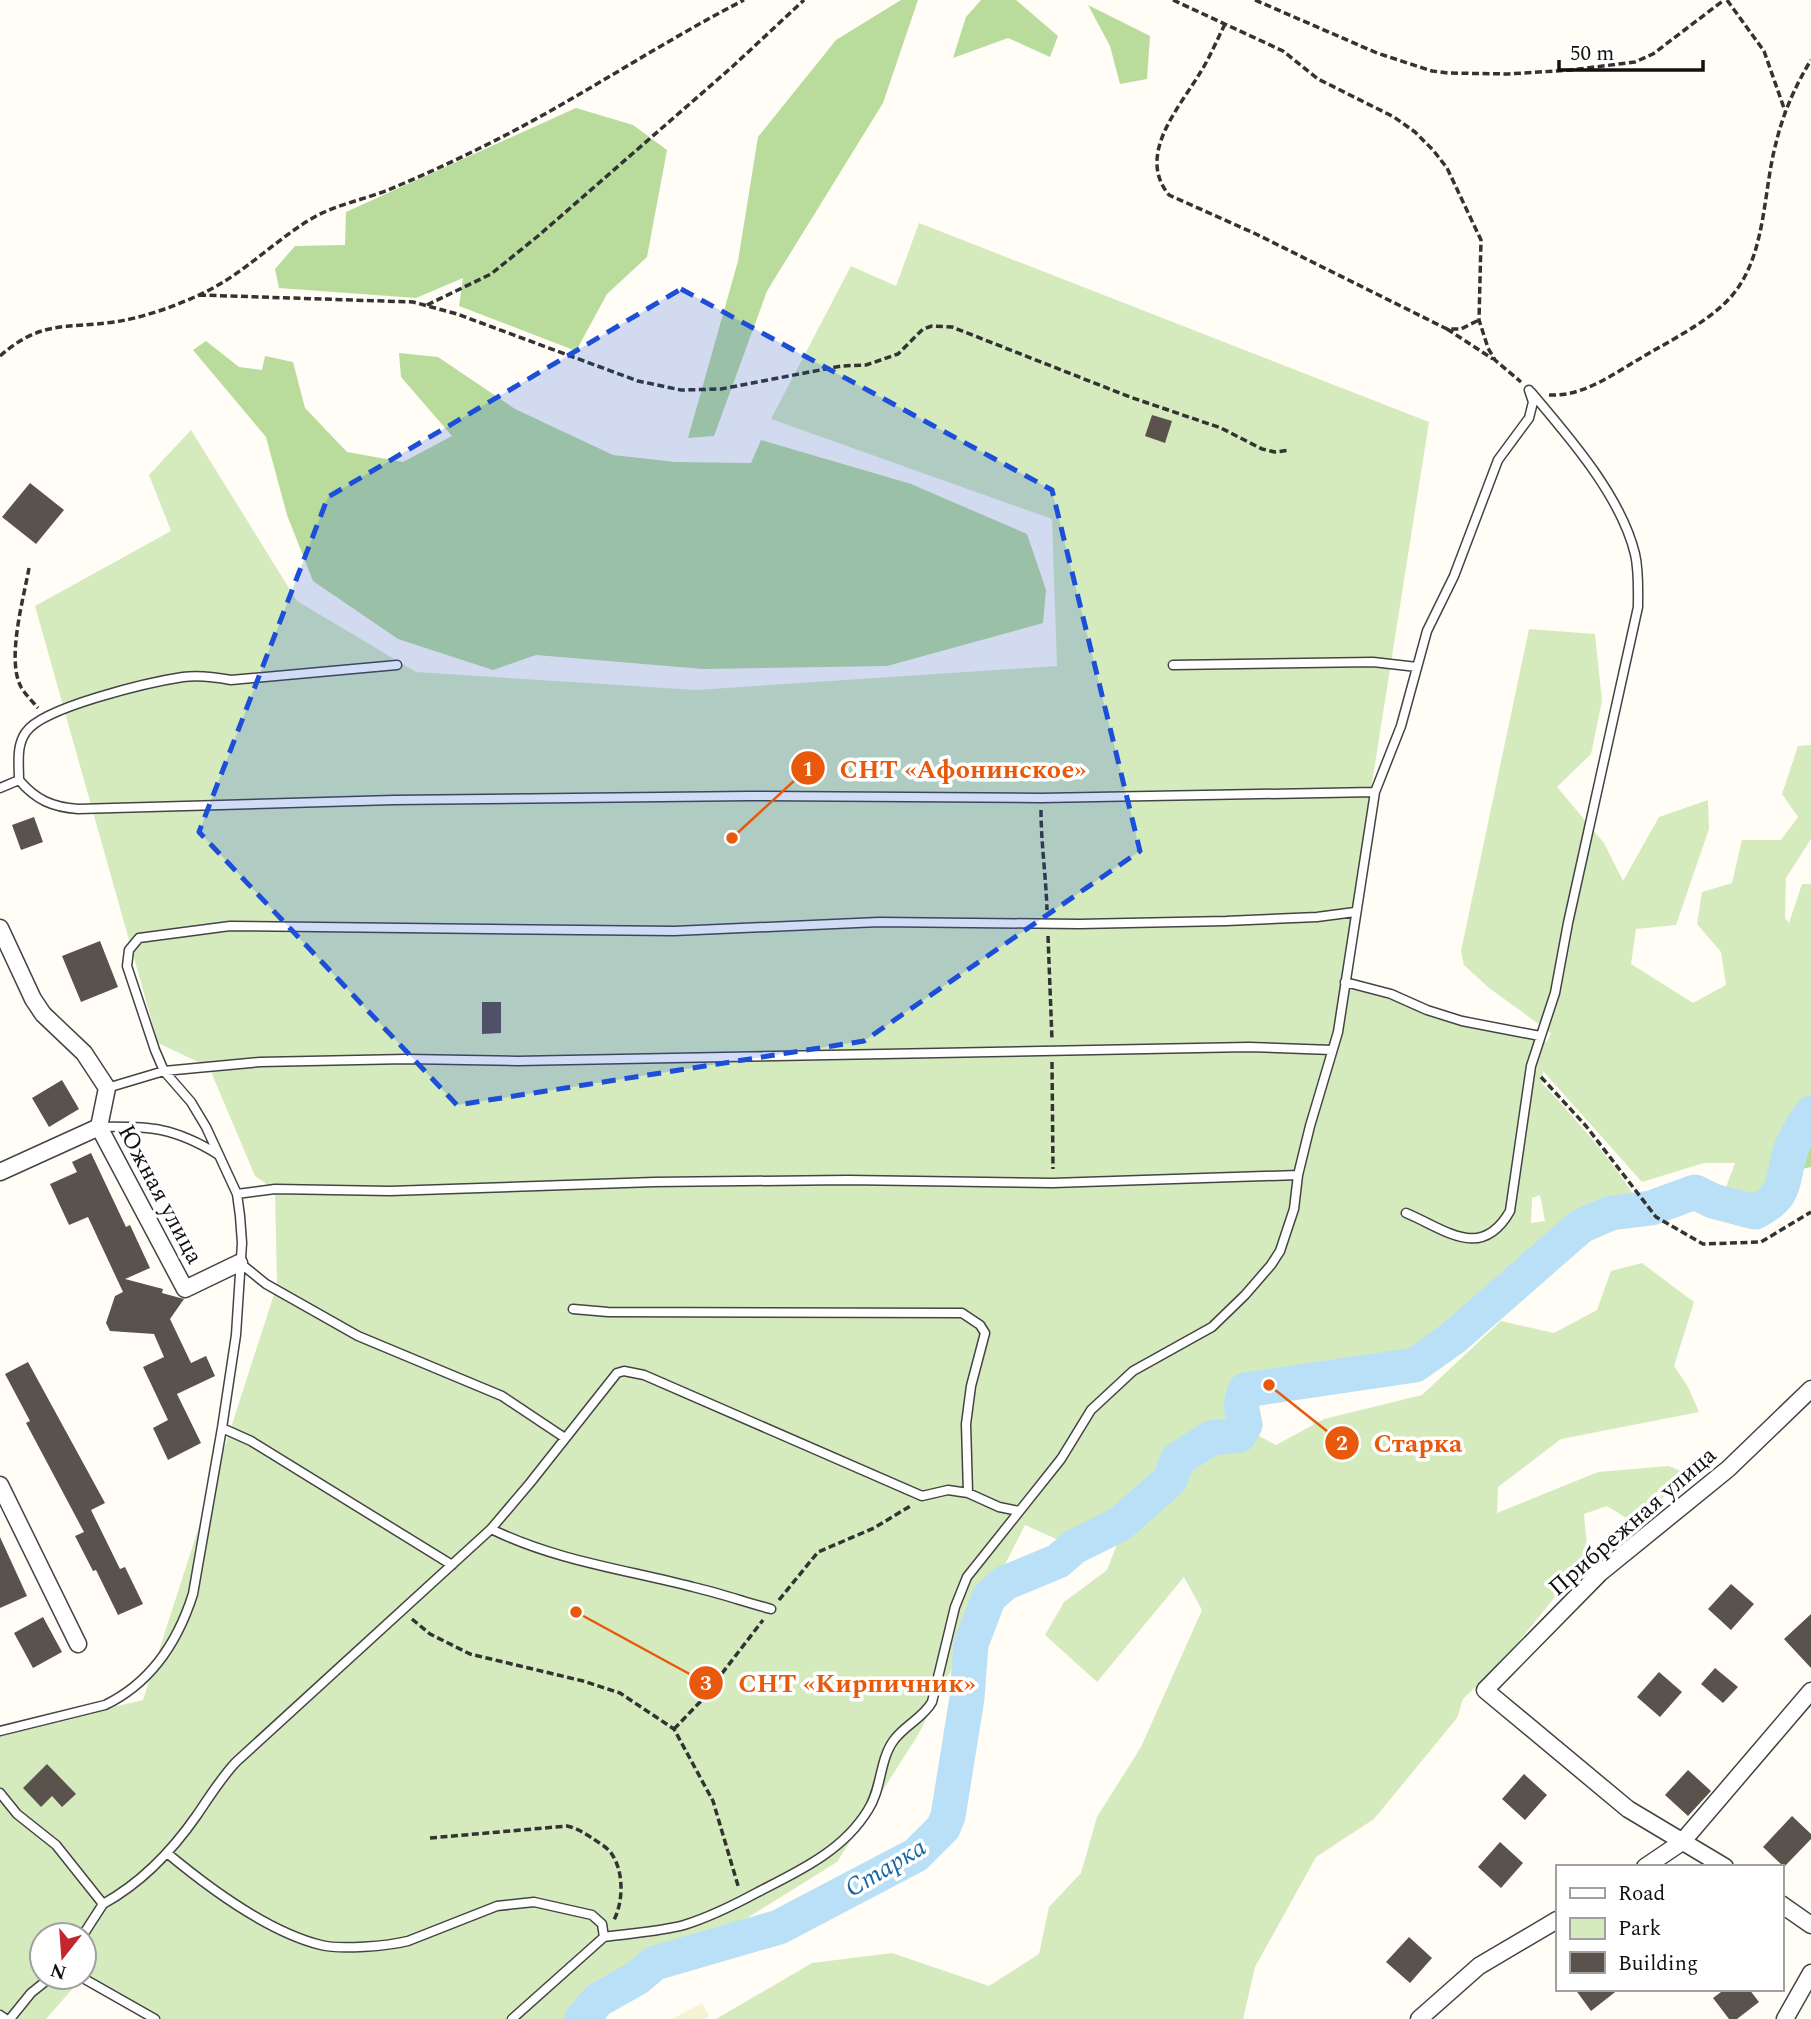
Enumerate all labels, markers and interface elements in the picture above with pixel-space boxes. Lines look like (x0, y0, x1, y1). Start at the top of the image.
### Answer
scale bar (1559, 28, 1702, 72)
text: 50 m (1570, 38, 1614, 70)
callout: СНТ «Афонинское» (791, 745, 1101, 792)
text: СНТ «Афонинское» (840, 750, 1086, 790)
text: 1 (802, 754, 814, 786)
street label: Южная улица (108, 1118, 212, 1271)
callout: Старка (1325, 1419, 1477, 1466)
text: Старка (1373, 1424, 1463, 1464)
text: 2 (1336, 1428, 1348, 1460)
street label: Прибрежная улица (1540, 1438, 1725, 1605)
callout: СНТ «Кирпичник» (689, 1659, 990, 1706)
text: СНТ «Кирпичник» (738, 1664, 976, 1704)
text: 3 (700, 1668, 712, 1700)
water label: Старка (837, 1828, 934, 1908)
legend (1556, 1865, 1783, 1991)
text: Road (1618, 1878, 1665, 1910)
text: Park (1618, 1913, 1662, 1945)
north arrow (28, 1921, 98, 1991)
text: Building (1618, 1948, 1698, 1980)
text: N (47, 1955, 70, 1987)

